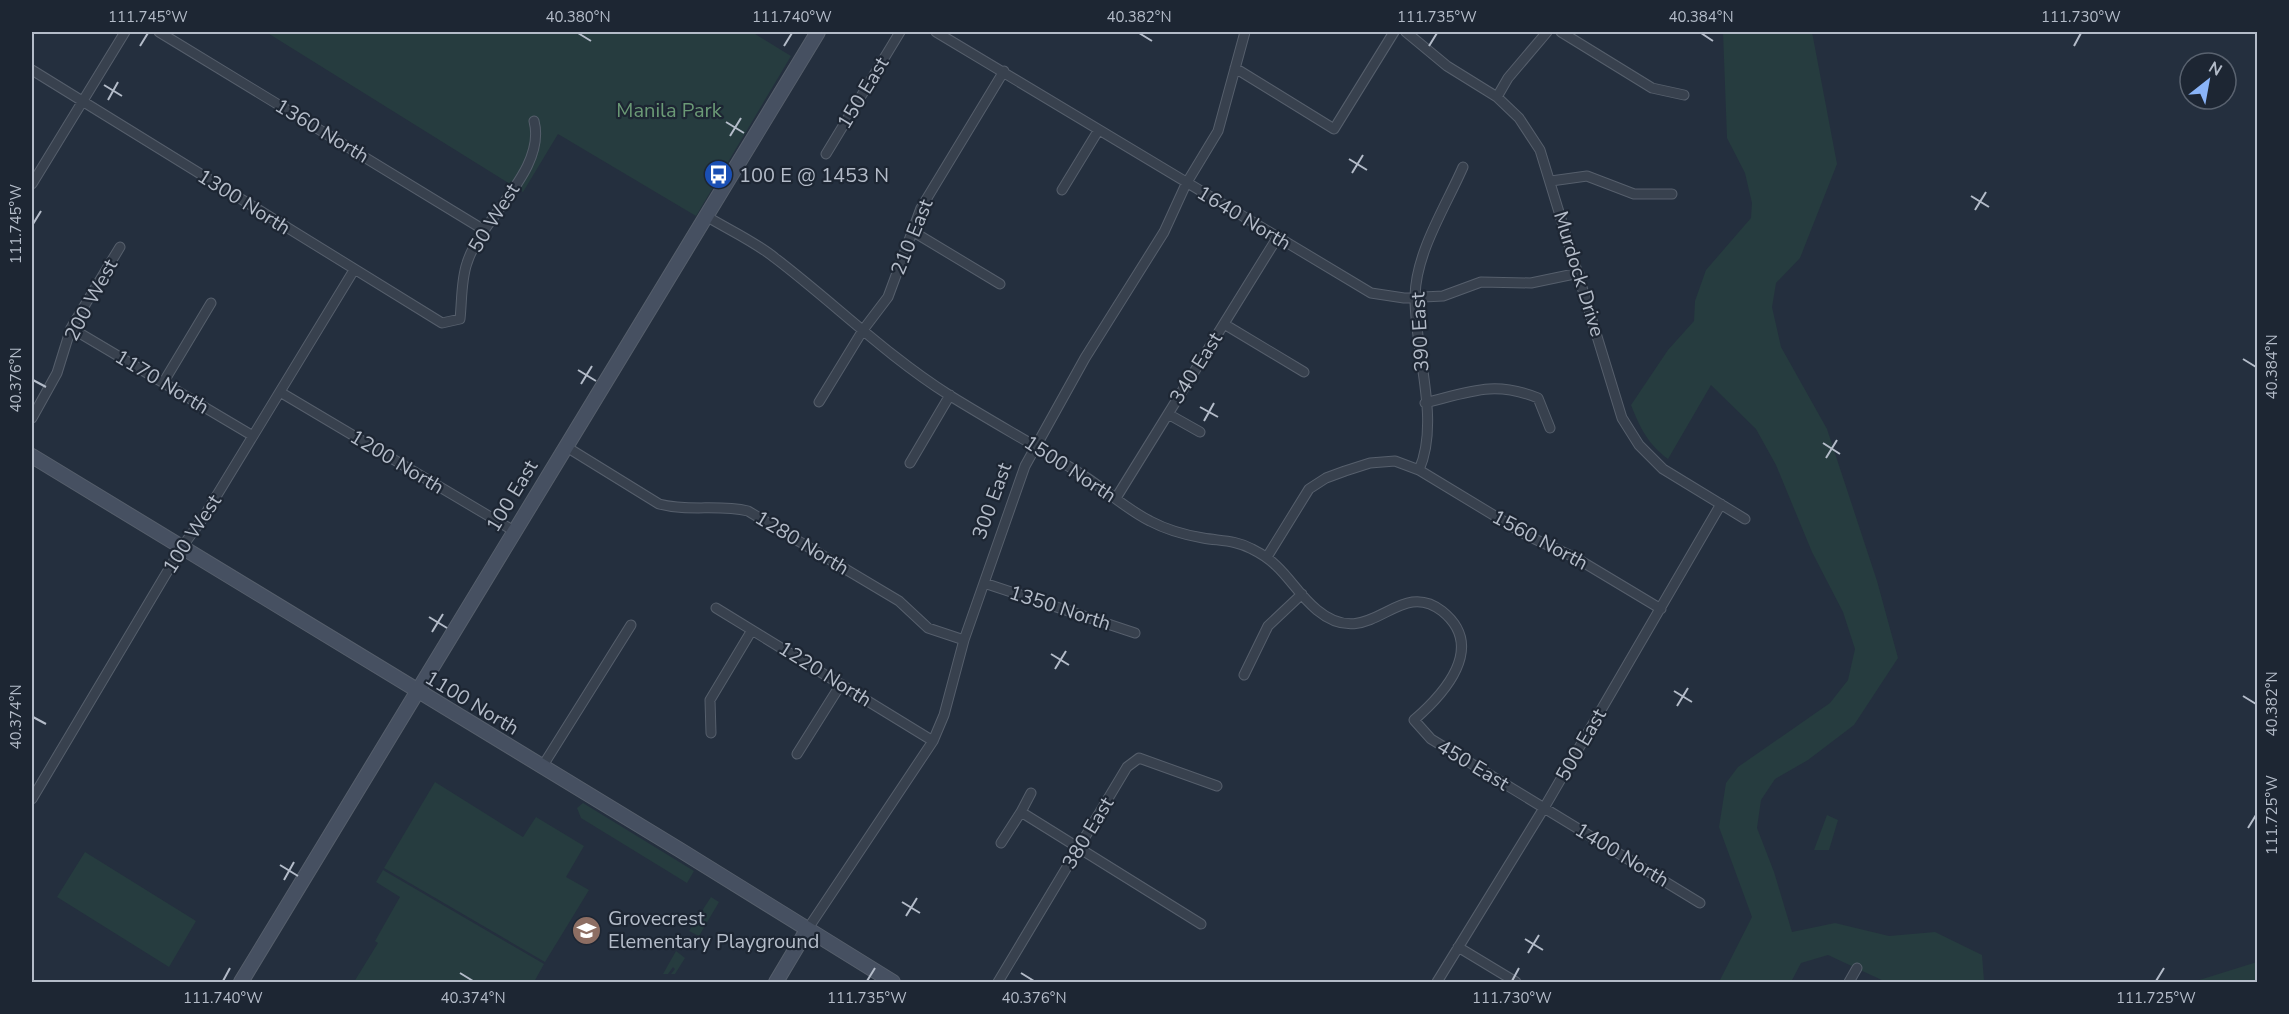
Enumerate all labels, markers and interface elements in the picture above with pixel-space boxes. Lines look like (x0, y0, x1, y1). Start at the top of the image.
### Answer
text: 111.745°W (108, 7, 188, 27)
text: 40.380°N (545, 7, 611, 27)
text: 111.740°W (752, 7, 832, 27)
text: 40.382°N (1106, 7, 1172, 27)
text: 111.735°W (1397, 7, 1477, 27)
text: 40.384°N (1668, 7, 1734, 27)
text: 111.730°W (2041, 7, 2121, 27)
street label: 150 East (831, 51, 896, 134)
north arrow (2178, 51, 2238, 111)
text: N (2204, 56, 2226, 82)
street label: 1360 North (270, 92, 374, 170)
park label: Manila Park (616, 97, 723, 124)
bus stop icon: 100 E @ 1453 N (702, 159, 734, 191)
place label: 100 E @ 1453 N (739, 162, 889, 189)
street label: 1300 North (192, 163, 296, 241)
street label: 50 West (462, 177, 526, 258)
street label: 1640 North (1192, 179, 1296, 257)
text: 111.745°W (6, 184, 26, 264)
street label: 210 East (885, 194, 940, 279)
street label: Murdock Drive (1547, 208, 1611, 340)
street label: 200 West (58, 253, 124, 346)
street label: 390 East (1404, 290, 1436, 373)
street label: 340 East (1163, 326, 1229, 409)
text: 40.384°N (2262, 334, 2282, 400)
street label: 1170 North (110, 343, 214, 421)
text: 40.376°N (6, 347, 26, 413)
street label: 1200 North (345, 423, 449, 501)
street label: 1500 North (1019, 429, 1121, 509)
street label: 100 East (480, 454, 545, 537)
street label: 300 East (966, 458, 1019, 543)
street label: 100 West (156, 488, 228, 579)
street label: 1560 North (1487, 503, 1593, 577)
street label: 1280 North (750, 504, 854, 582)
street label: 1350 North (1006, 579, 1114, 637)
street label: 1220 North (773, 635, 877, 713)
street label: 1100 North (420, 664, 524, 742)
text: 40.382°N (2262, 671, 2282, 737)
text: 40.374°N (6, 684, 26, 750)
street label: 500 East (1549, 703, 1613, 786)
street label: 450 East (1432, 733, 1515, 798)
text: 111.725°W (2262, 775, 2282, 855)
street label: 380 East (1056, 791, 1121, 874)
street label: 1400 North (1570, 816, 1674, 894)
place label: Grovecrest Elementary Playground (608, 905, 819, 955)
school or university icon: Grovecrest Elementary Playground (571, 914, 603, 946)
text: 111.740°W (183, 988, 263, 1008)
text: 40.374°N (440, 988, 506, 1008)
text: 111.735°W (827, 988, 907, 1008)
text: 40.376°N (1001, 988, 1067, 1008)
text: 111.730°W (1472, 988, 1552, 1008)
text: 111.725°W (2116, 988, 2196, 1008)

